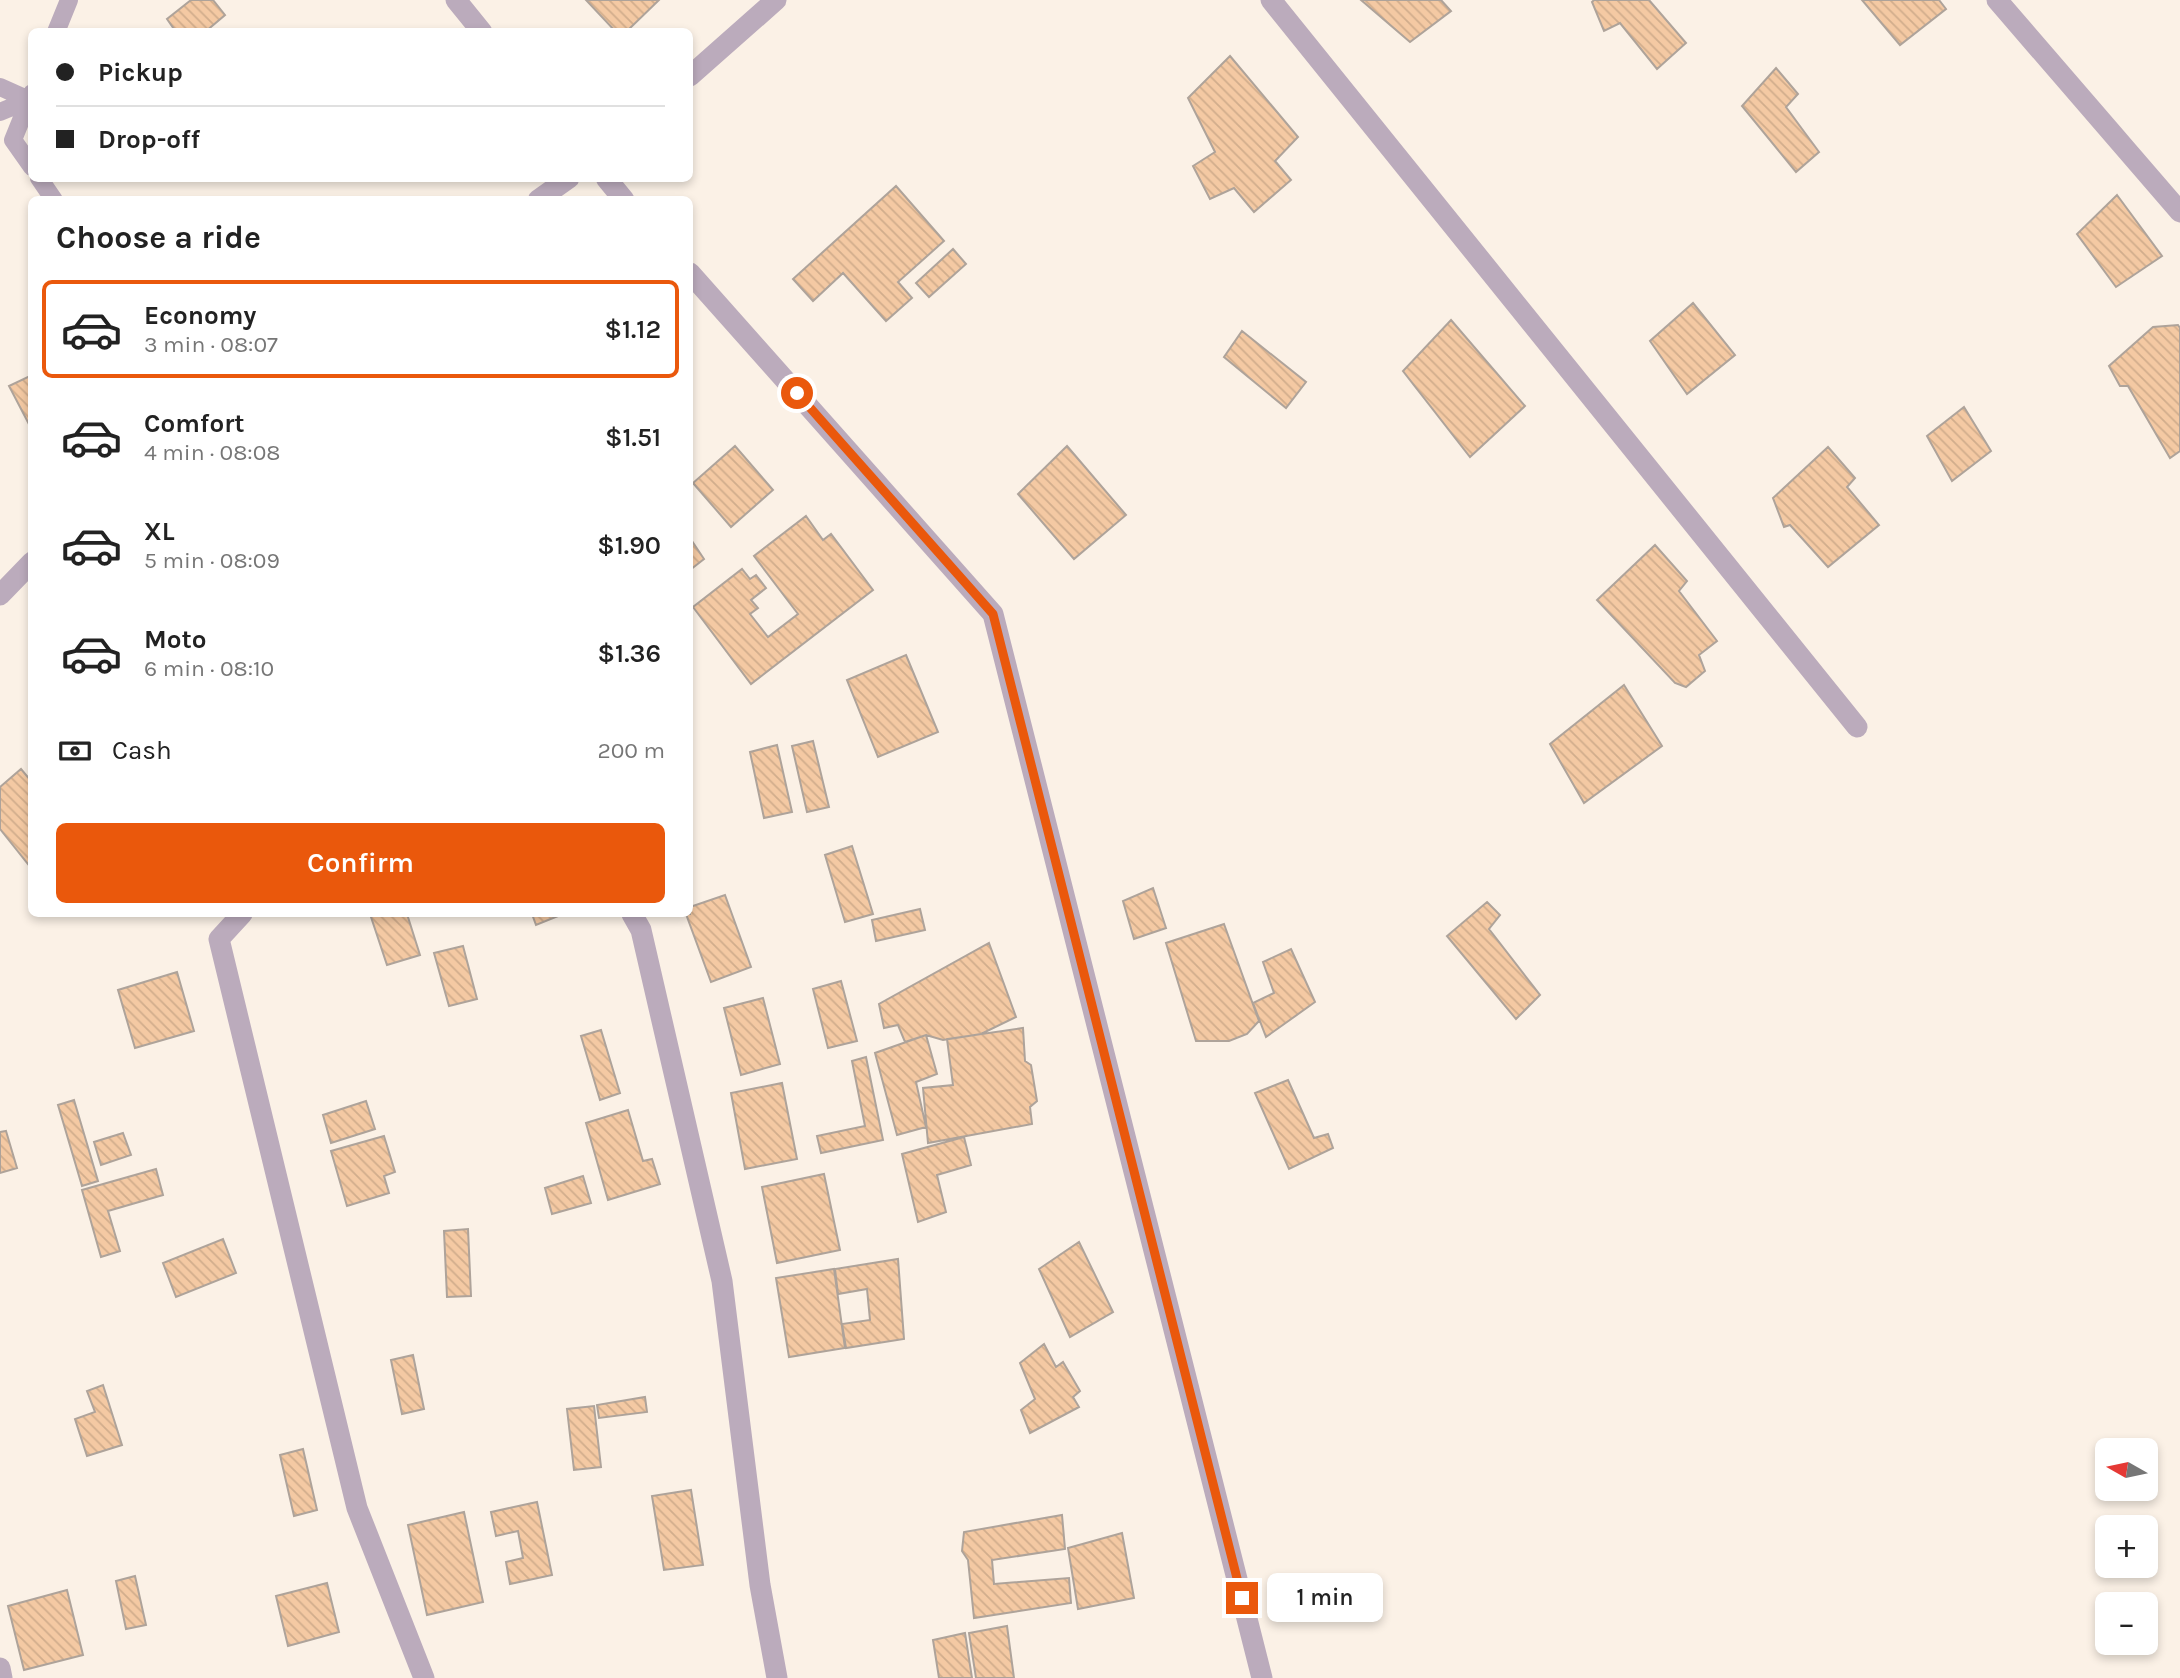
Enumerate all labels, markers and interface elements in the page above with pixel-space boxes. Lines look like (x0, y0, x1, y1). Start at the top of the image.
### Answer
text: Pickup (98, 57, 183, 88)
text: Drop-off (98, 124, 200, 155)
text: Choose a ride (56, 219, 261, 256)
icon: car (60, 298, 123, 361)
text: Economy (144, 300, 256, 331)
text: $1.12 (604, 314, 661, 345)
text: 3 min · 08:07 (144, 331, 278, 358)
route start (781, 377, 813, 409)
icon: car (60, 406, 123, 469)
text: Comfort (144, 408, 245, 439)
text: $1.51 (605, 422, 661, 453)
text: 4 min · 08:08 (144, 439, 280, 466)
icon: car (60, 514, 123, 577)
text: XL (144, 516, 175, 547)
text: $1.90 (597, 530, 661, 561)
text: 5 min · 08:09 (144, 547, 280, 574)
icon: car (60, 622, 123, 685)
text: Moto (144, 624, 206, 655)
text: $1.36 (598, 638, 661, 669)
text: 6 min · 08:10 (144, 655, 274, 682)
icon: cash (56, 732, 94, 770)
text: Cash (112, 735, 172, 766)
text: 200 m (597, 737, 665, 764)
button: Confirm (56, 823, 665, 903)
north arrow (2095, 1438, 2158, 1502)
map controls (2095, 1438, 2158, 1655)
button: + (2095, 1515, 2158, 1578)
callout: 1 min (1266, 1574, 1382, 1622)
route end (1226, 1582, 1258, 1614)
text: 1 min (1296, 1584, 1354, 1611)
button: − (2095, 1592, 2158, 1655)

